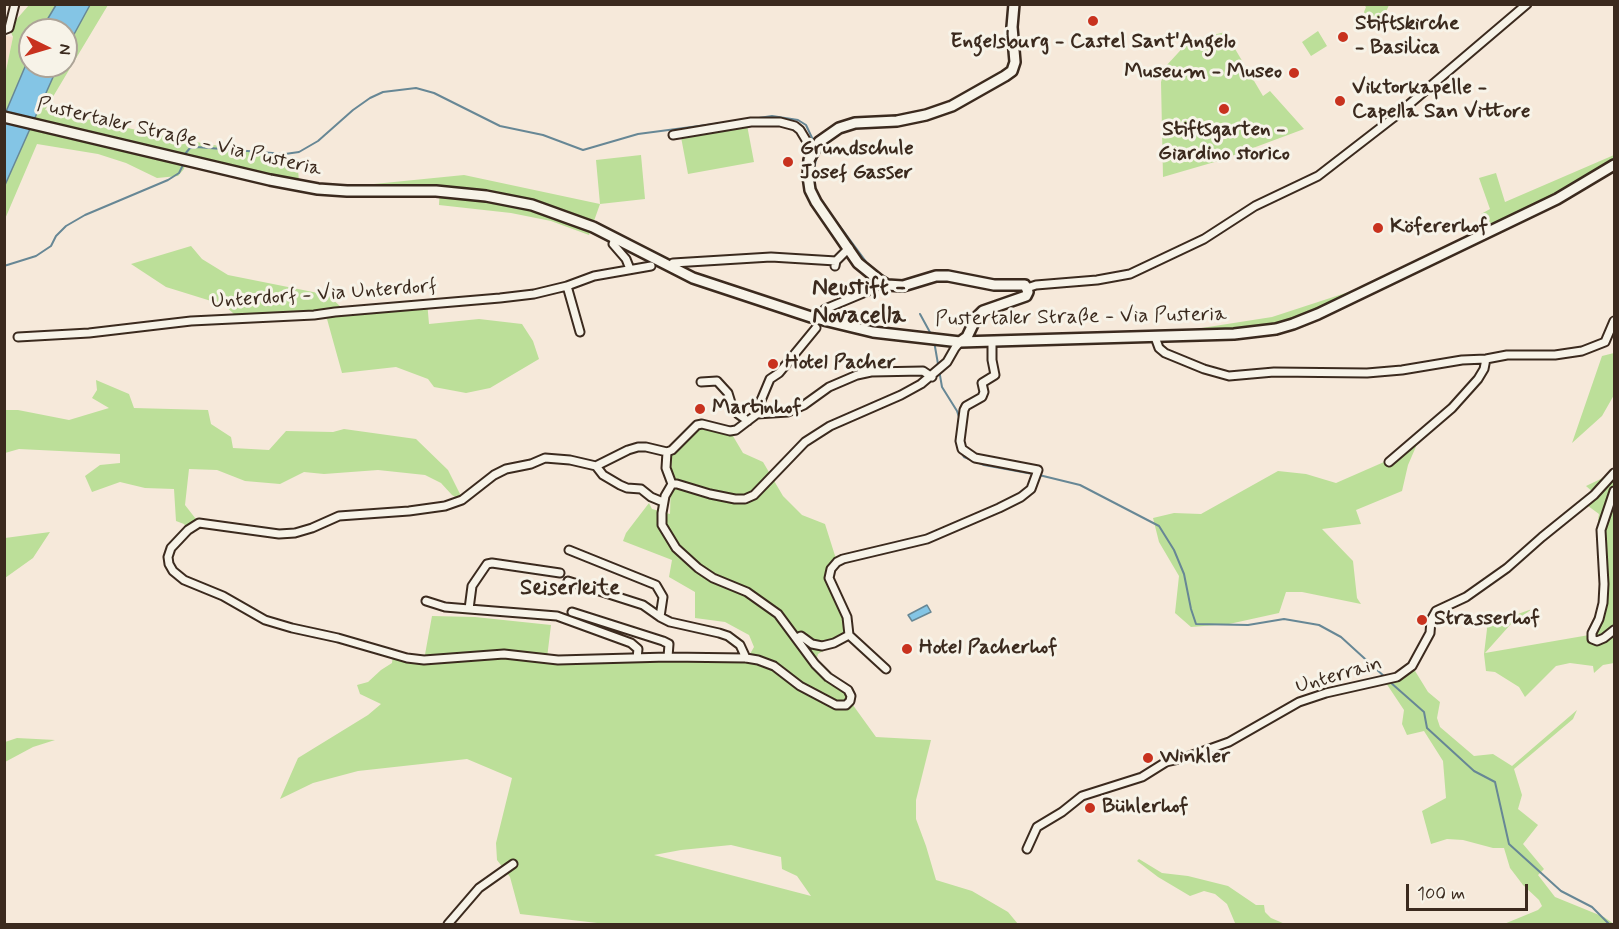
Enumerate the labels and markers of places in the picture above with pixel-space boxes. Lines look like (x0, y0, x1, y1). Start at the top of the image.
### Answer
place label: Stiftskirche - Basilica (1355, 12, 1459, 62)
marker: Engelsburg - Castel Sant'Angelo (1086, 14, 1100, 28)
place label: Engelsburg - Castel Sant'Angelo (950, 30, 1236, 56)
marker: Stiftskirche - Basilica (1336, 30, 1350, 44)
place label: Museum - Museo (1124, 60, 1282, 86)
marker: Museum - Museo (1287, 66, 1301, 80)
place label: Viktorkapelle - Capella San Vittore (1352, 76, 1531, 126)
marker: Viktorkapelle - Capella San Vittore (1333, 94, 1347, 108)
marker: Stiftsgarten - Giardino storico (1217, 102, 1231, 116)
place label: Stiftsgarten - Giardino storico (1158, 118, 1290, 168)
place label: Grundschule Josef Gasser (800, 137, 914, 187)
marker: Grundschule Josef Gasser (781, 155, 795, 169)
place label: Köfererhof (1390, 215, 1488, 241)
marker: Köfererhof (1371, 221, 1385, 235)
place label: Hotel Pacher (785, 351, 896, 377)
marker: Hotel Pacher (766, 357, 780, 371)
place label: Martinhof (712, 396, 802, 422)
marker: Martinhof (693, 402, 707, 416)
place label: Strasserhof (1434, 607, 1540, 633)
marker: Strasserhof (1415, 613, 1429, 627)
place label: Hotel Pacherhof (919, 636, 1057, 662)
marker: Hotel Pacherhof (900, 642, 914, 656)
place label: Winkler (1160, 745, 1230, 771)
marker: Winkler (1141, 751, 1155, 765)
place label: Bühlerhof (1102, 795, 1188, 821)
marker: Bühlerhof (1083, 801, 1097, 815)

